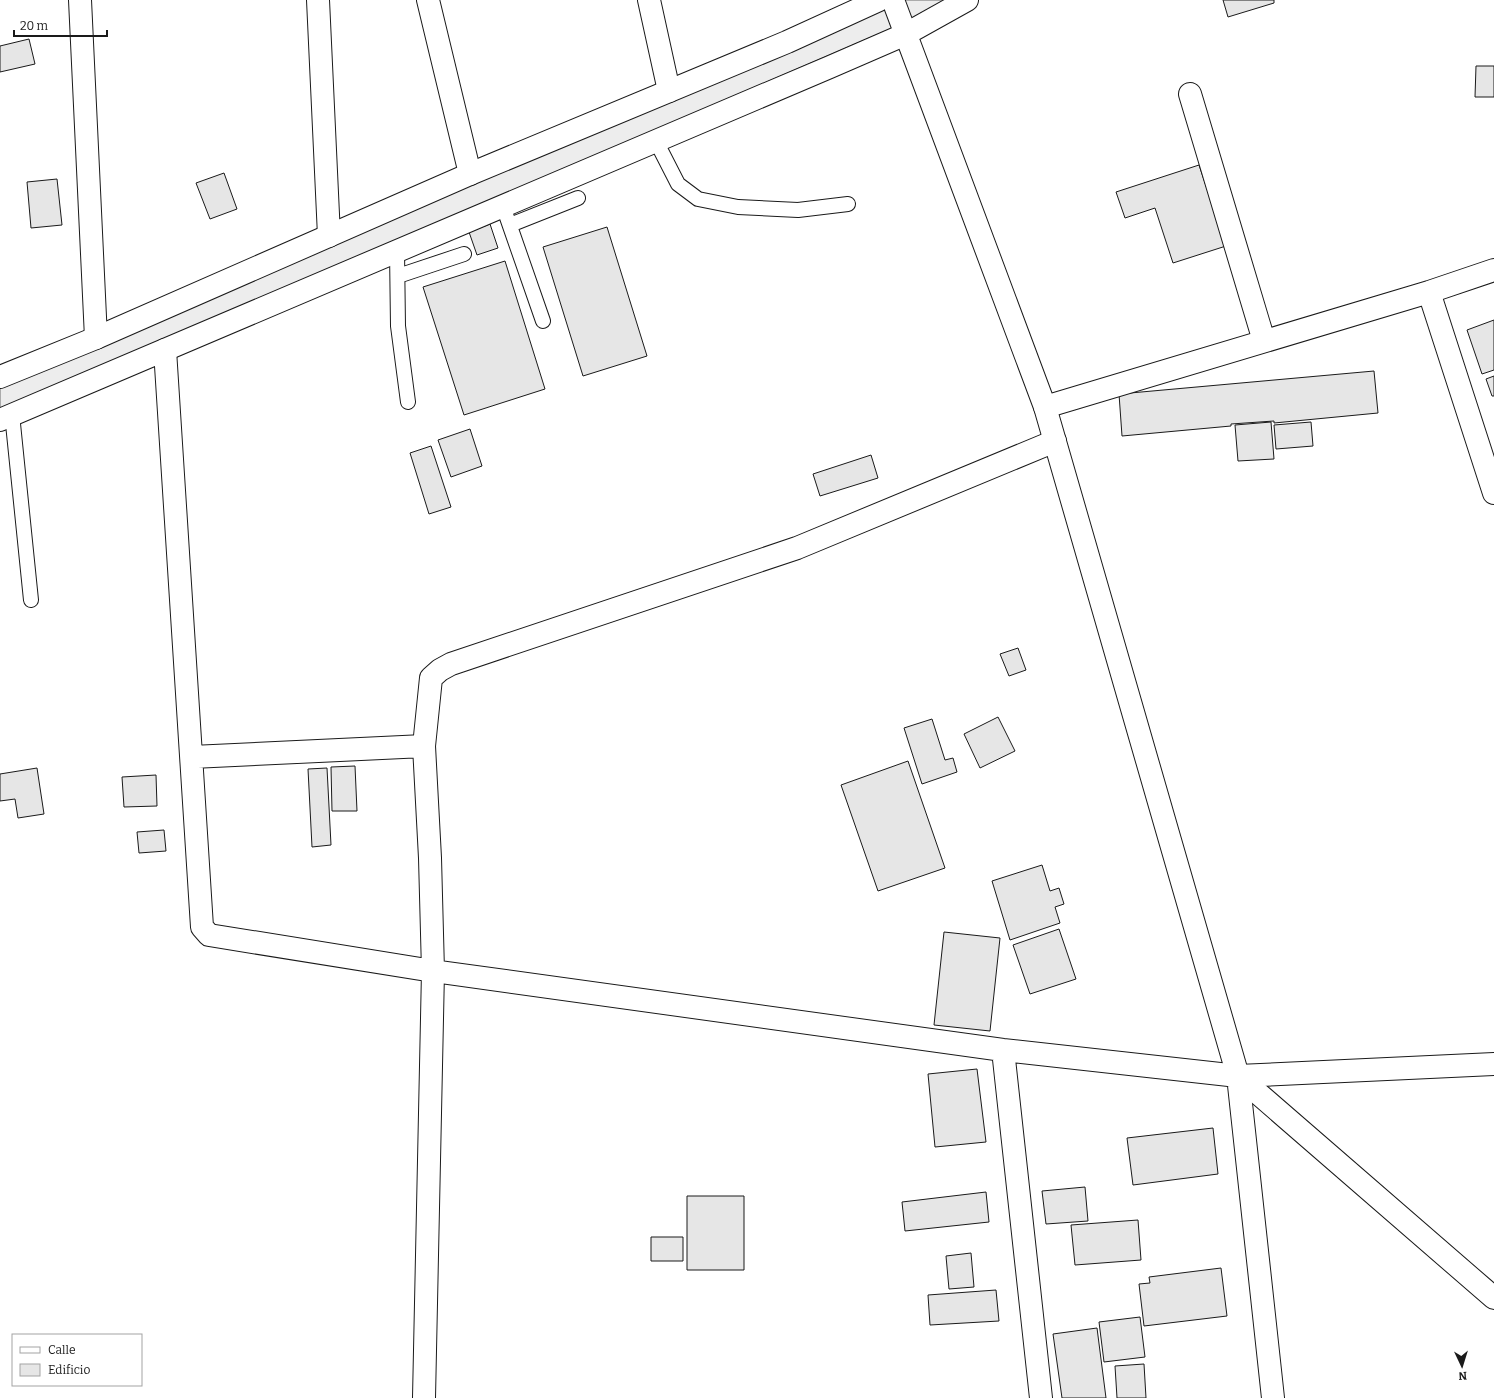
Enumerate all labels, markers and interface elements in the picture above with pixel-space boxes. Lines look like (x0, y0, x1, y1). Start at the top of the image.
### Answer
scale bar (14, 12, 107, 38)
text: 20 m (20, 19, 49, 33)
legend (12, 1334, 142, 1386)
text: Calle (48, 1343, 76, 1357)
north arrow (1442, 1346, 1482, 1386)
text: Edificio (48, 1363, 90, 1377)
text: N (1457, 1369, 1467, 1382)

